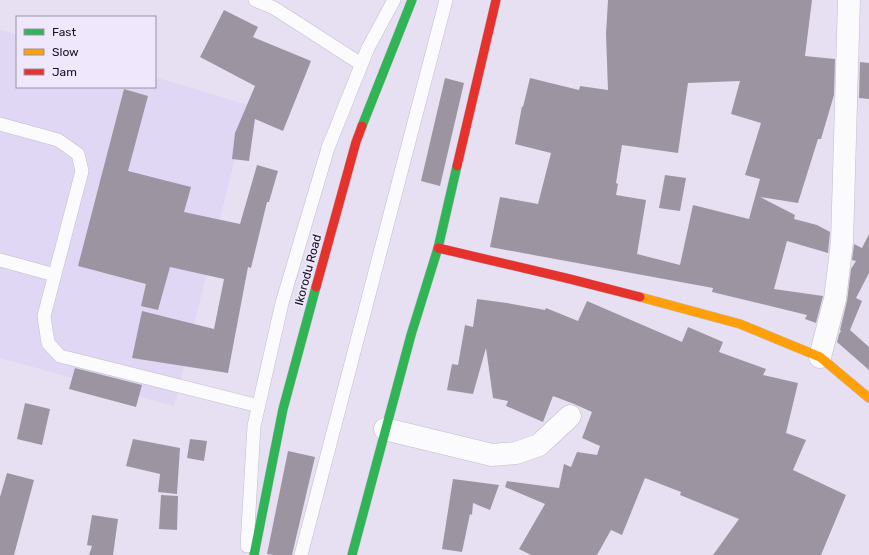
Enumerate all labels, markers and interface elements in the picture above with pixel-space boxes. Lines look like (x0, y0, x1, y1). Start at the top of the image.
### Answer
legend (16, 16, 156, 88)
text: Fast (52, 25, 76, 39)
text: Slow (52, 45, 79, 59)
text: Jam (52, 65, 77, 79)
street label: Ikorodu Road (292, 233, 324, 307)

